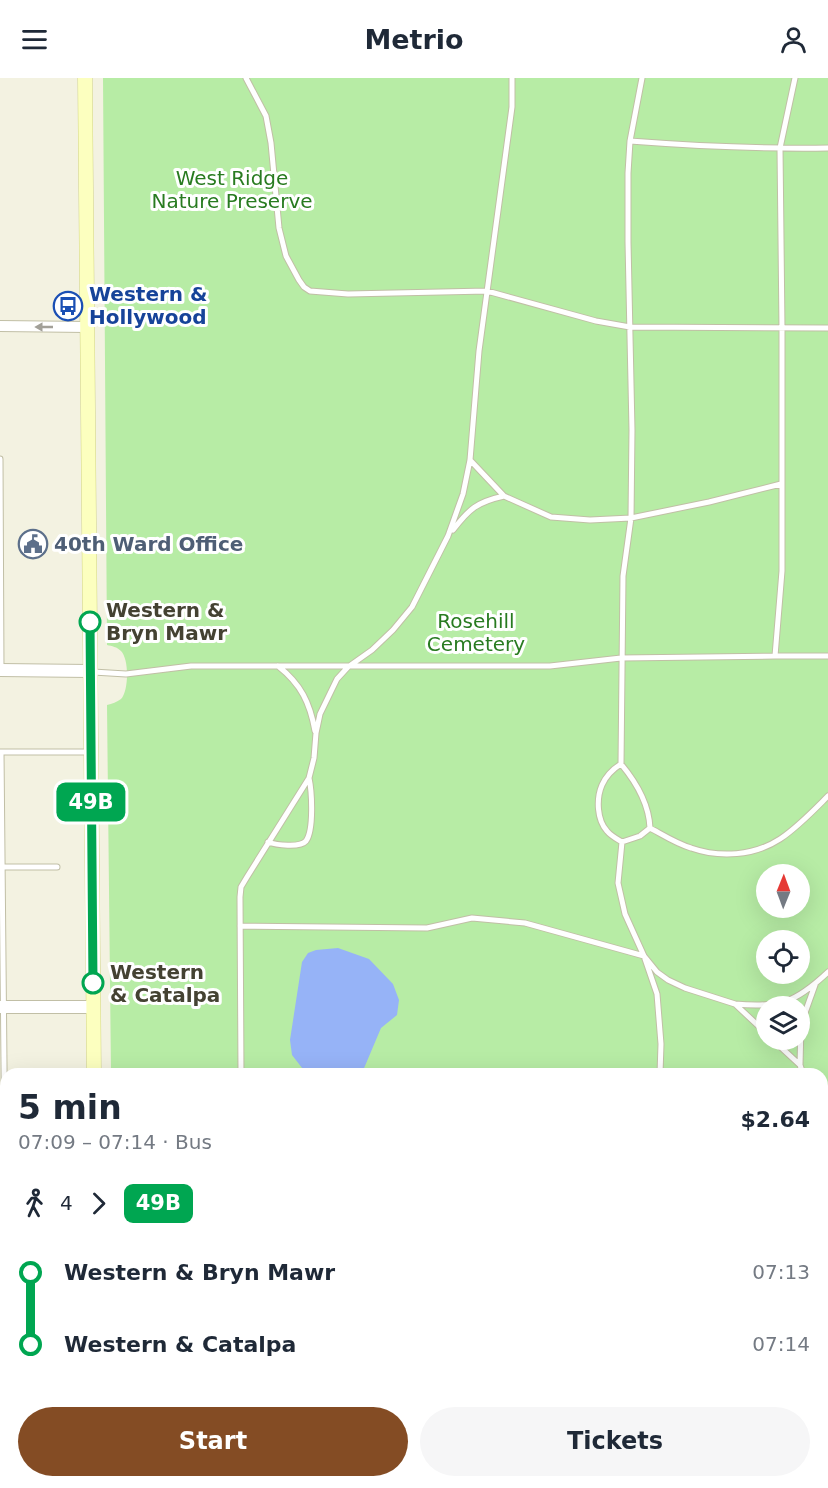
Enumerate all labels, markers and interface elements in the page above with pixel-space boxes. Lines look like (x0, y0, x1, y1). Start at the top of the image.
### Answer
icon: menu (18, 23, 51, 56)
icon: person (777, 23, 810, 56)
text: Metrio (364, 24, 464, 55)
park label: West Ridge Nature Preserve (151, 166, 313, 213)
place label: Western & Hollywood (89, 282, 207, 329)
bus stop icon: Western & Hollywood (52, 290, 84, 322)
one-way arrow (34, 322, 53, 332)
public building icon: 40th Ward Office (17, 528, 49, 560)
place label: 40th Ward Office (54, 532, 243, 556)
place label: Western & Bryn Mawr (106, 598, 227, 645)
park label: Rosehill Cemetery (427, 609, 525, 656)
marker: Western & Bryn Mawr (79, 611, 101, 633)
line badge: 49B (56, 782, 125, 822)
text: 49B (68, 790, 114, 814)
north arrow (756, 864, 810, 918)
map controls (756, 864, 810, 1050)
button: locate (756, 930, 810, 984)
place label: Western & Catalpa (110, 960, 220, 1007)
marker: Western & Catalpa (82, 972, 104, 994)
button: layers (756, 996, 810, 1050)
text: 5 min (18, 1088, 122, 1127)
text: $2.64 (740, 1107, 810, 1132)
text: 07:09 – 07:14 · Bus (18, 1130, 212, 1154)
icon: walk (18, 1187, 51, 1220)
icon: forward (82, 1187, 115, 1220)
text: 4 (60, 1191, 73, 1215)
text: 49B (136, 1191, 181, 1215)
text: Western & Bryn Mawr (64, 1260, 335, 1285)
text: 07:13 (752, 1260, 810, 1284)
text: Western & Catalpa (64, 1332, 296, 1357)
text: 07:14 (752, 1332, 810, 1356)
button: Start (18, 1407, 408, 1476)
button: Tickets (420, 1407, 810, 1476)

